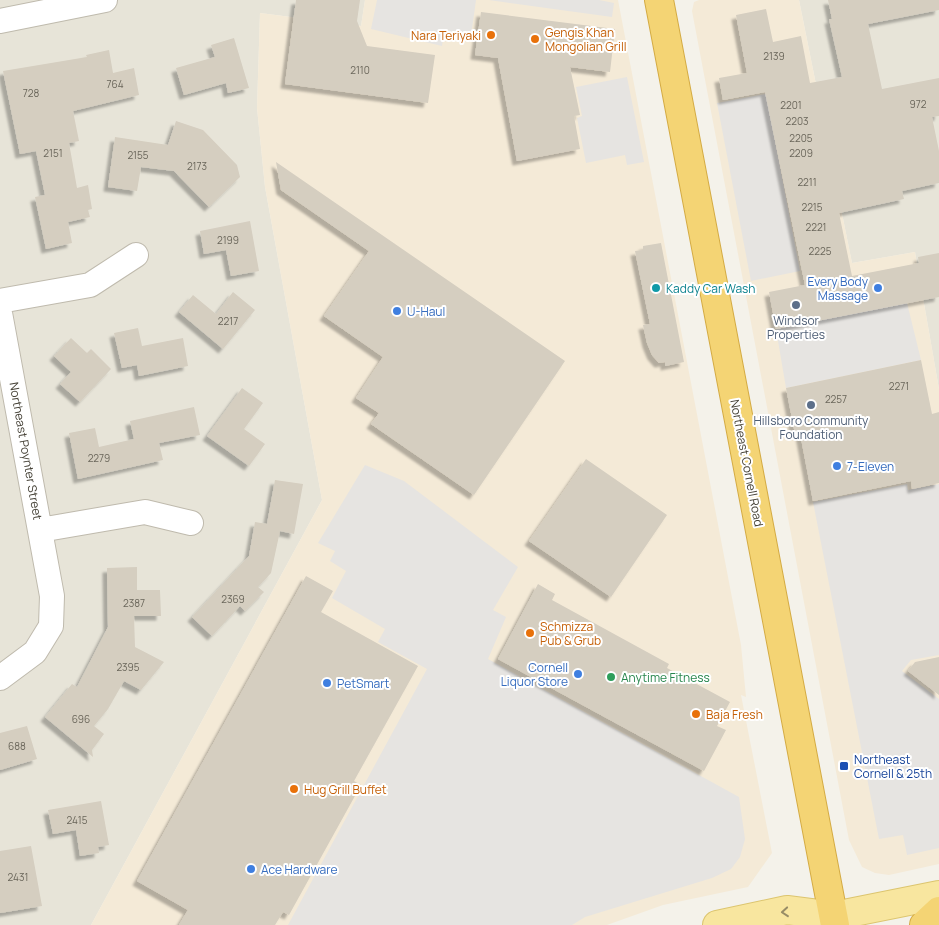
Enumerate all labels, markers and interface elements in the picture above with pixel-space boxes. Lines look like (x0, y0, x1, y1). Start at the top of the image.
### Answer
place label: Gengis Khan Mongolian Grill (545, 24, 627, 55)
place label: Nara Teriyaki (411, 27, 481, 44)
marker: Nara Teriyaki (485, 29, 497, 41)
marker: Gengis Khan Mongolian Grill (529, 33, 541, 45)
house number: 2139 (763, 49, 785, 63)
house number: 2110 (350, 63, 370, 77)
house number: 764 (106, 77, 124, 91)
house number: 728 (23, 86, 39, 100)
house number: 972 (910, 97, 927, 111)
house number: 2201 (780, 98, 802, 112)
house number: 2203 (785, 114, 809, 128)
house number: 2205 (789, 131, 813, 145)
house number: 2151 (43, 146, 63, 160)
house number: 2209 (789, 146, 813, 160)
house number: 2155 (127, 148, 149, 162)
house number: 2173 (187, 159, 207, 173)
house number: 2211 (797, 175, 817, 189)
house number: 2215 (801, 200, 823, 214)
house number: 2221 (805, 220, 827, 234)
house number: 2199 (217, 233, 239, 247)
house number: 2225 (809, 244, 832, 258)
place label: Every Body Massage (807, 273, 869, 304)
place label: Kaddy Car Wash (666, 280, 756, 297)
marker: Kaddy Car Wash (650, 282, 662, 294)
marker: Every Body Massage (872, 282, 884, 294)
marker: Windsor Properties (790, 299, 802, 311)
place label: U-Haul (407, 303, 445, 320)
marker: U-Haul (391, 305, 403, 317)
place label: Windsor Properties (767, 312, 825, 343)
house number: 2217 (218, 314, 238, 328)
house number: 2271 (889, 379, 909, 393)
street label: Northeast Poynter Street (5, 381, 47, 521)
house number: 2257 (825, 392, 847, 406)
street label: Northeast Cornell Road (726, 398, 768, 528)
marker: Hillsboro Community Foundation (805, 399, 817, 411)
place label: Hillsboro Community Foundation (754, 412, 869, 443)
house number: 2279 (88, 451, 110, 465)
place label: 7-Eleven (847, 458, 894, 475)
marker: 7-Eleven (831, 460, 843, 472)
house number: 2369 (221, 592, 245, 606)
house number: 2387 (123, 596, 145, 610)
place label: Schmizza Pub & Grub (540, 618, 601, 649)
marker: Schmizza Pub & Grub (524, 627, 536, 639)
place label: Cornell Liquor Store (501, 659, 568, 690)
house number: 2395 (116, 660, 140, 674)
marker: Cornell Liquor Store (572, 668, 584, 680)
place label: Anytime Fitness (621, 669, 710, 686)
marker: Anytime Fitness (605, 671, 617, 683)
place label: PetSmart (337, 675, 390, 692)
marker: PetSmart (321, 677, 333, 689)
place label: Baja Fresh (706, 706, 763, 723)
marker: Baja Fresh (690, 708, 702, 720)
house number: 696 (72, 712, 90, 726)
house number: 688 (8, 739, 26, 753)
place label: Northeast Cornell & 25th (854, 751, 932, 782)
marker: Northeast Cornell & 25th (838, 760, 850, 772)
place label: Hug Grill Buffet (304, 781, 387, 798)
marker: Hug Grill Buffet (288, 783, 300, 795)
house number: 2415 (66, 813, 88, 827)
place label: Ace Hardware (261, 861, 337, 878)
marker: Ace Hardware (245, 863, 257, 875)
house number: 2431 (8, 870, 28, 884)
one-way arrow (781, 906, 789, 917)

